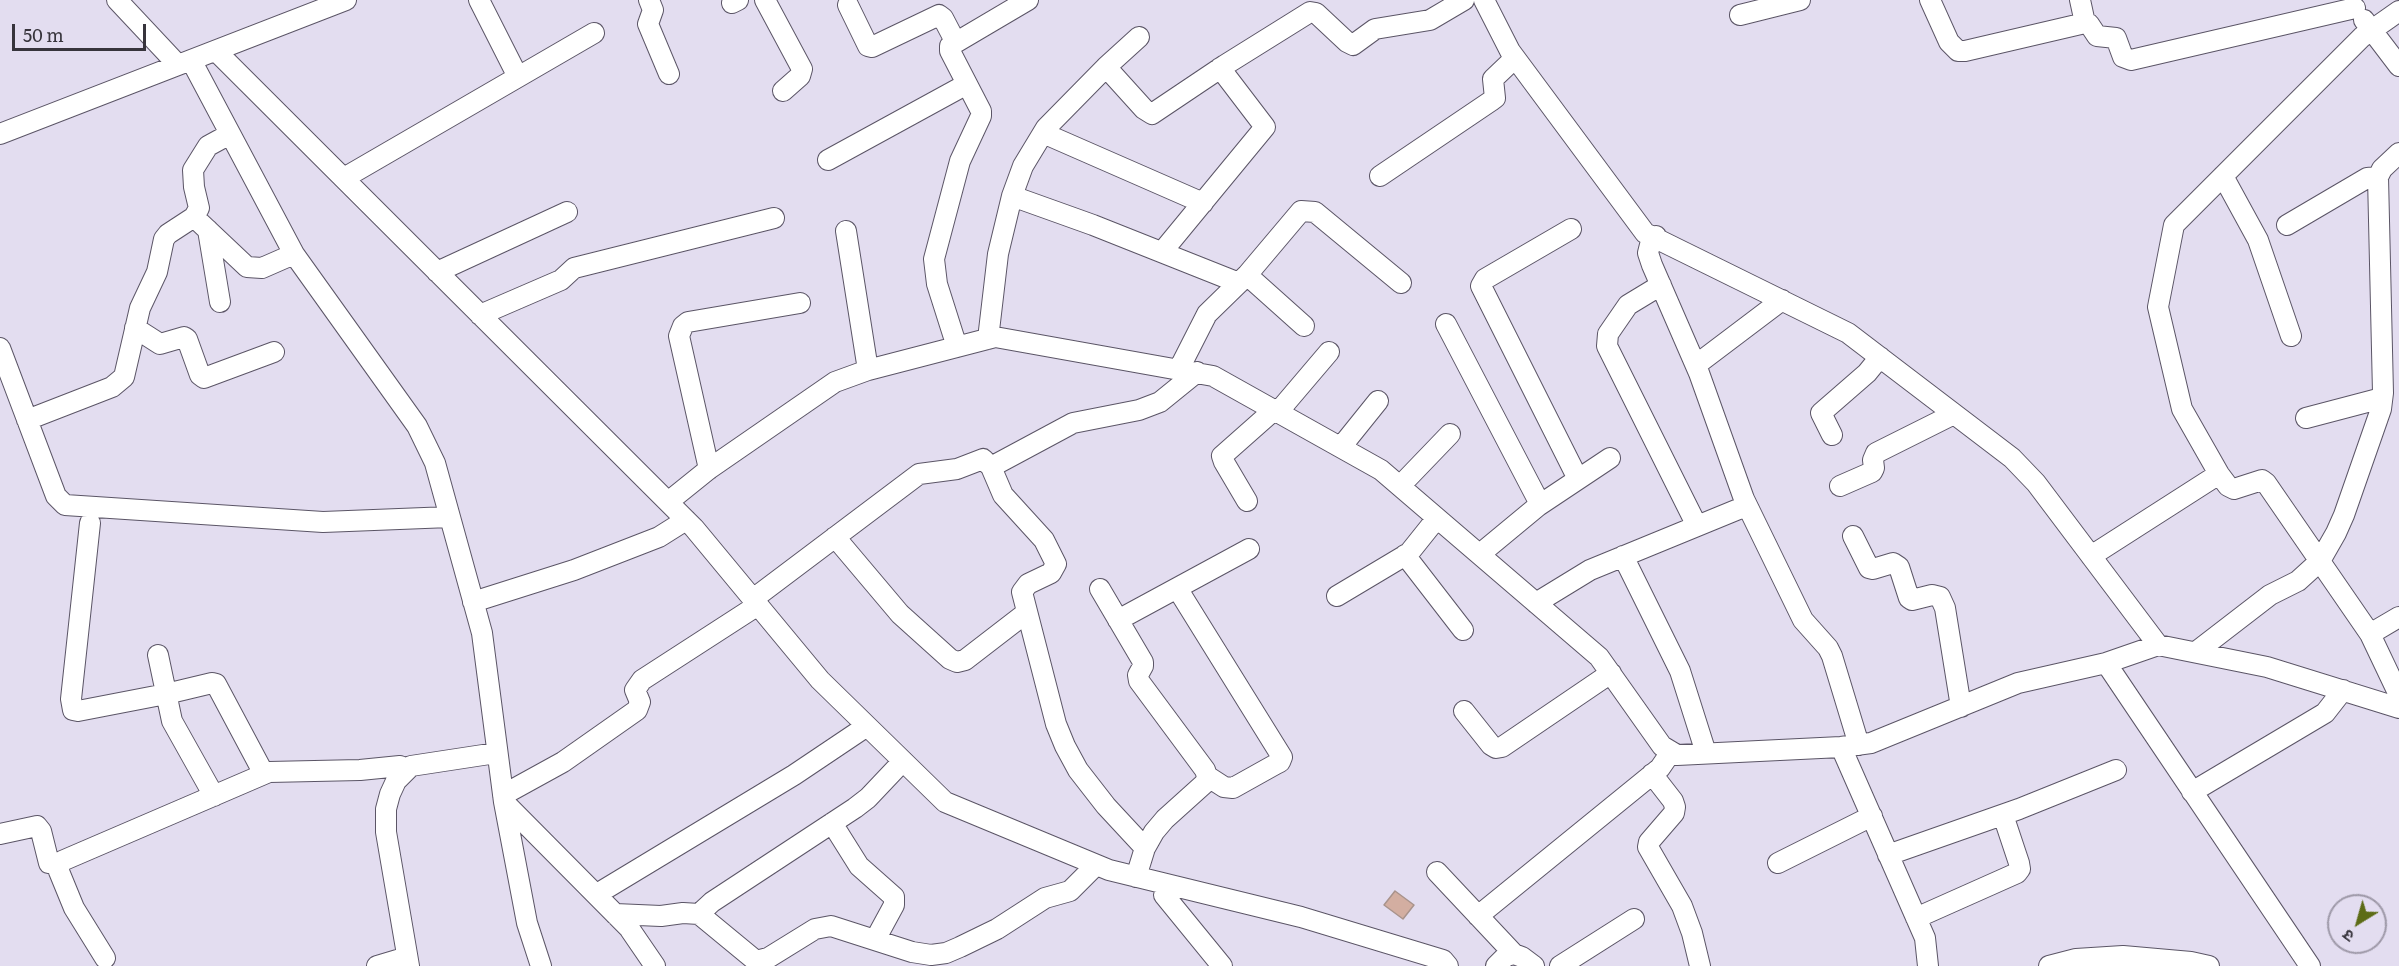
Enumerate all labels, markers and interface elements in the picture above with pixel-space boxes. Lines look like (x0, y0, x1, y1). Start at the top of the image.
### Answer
scale bar (15, 12, 148, 50)
text: 50 m (23, 21, 64, 48)
north arrow (2327, 894, 2387, 954)
text: उ (2336, 924, 2358, 949)

